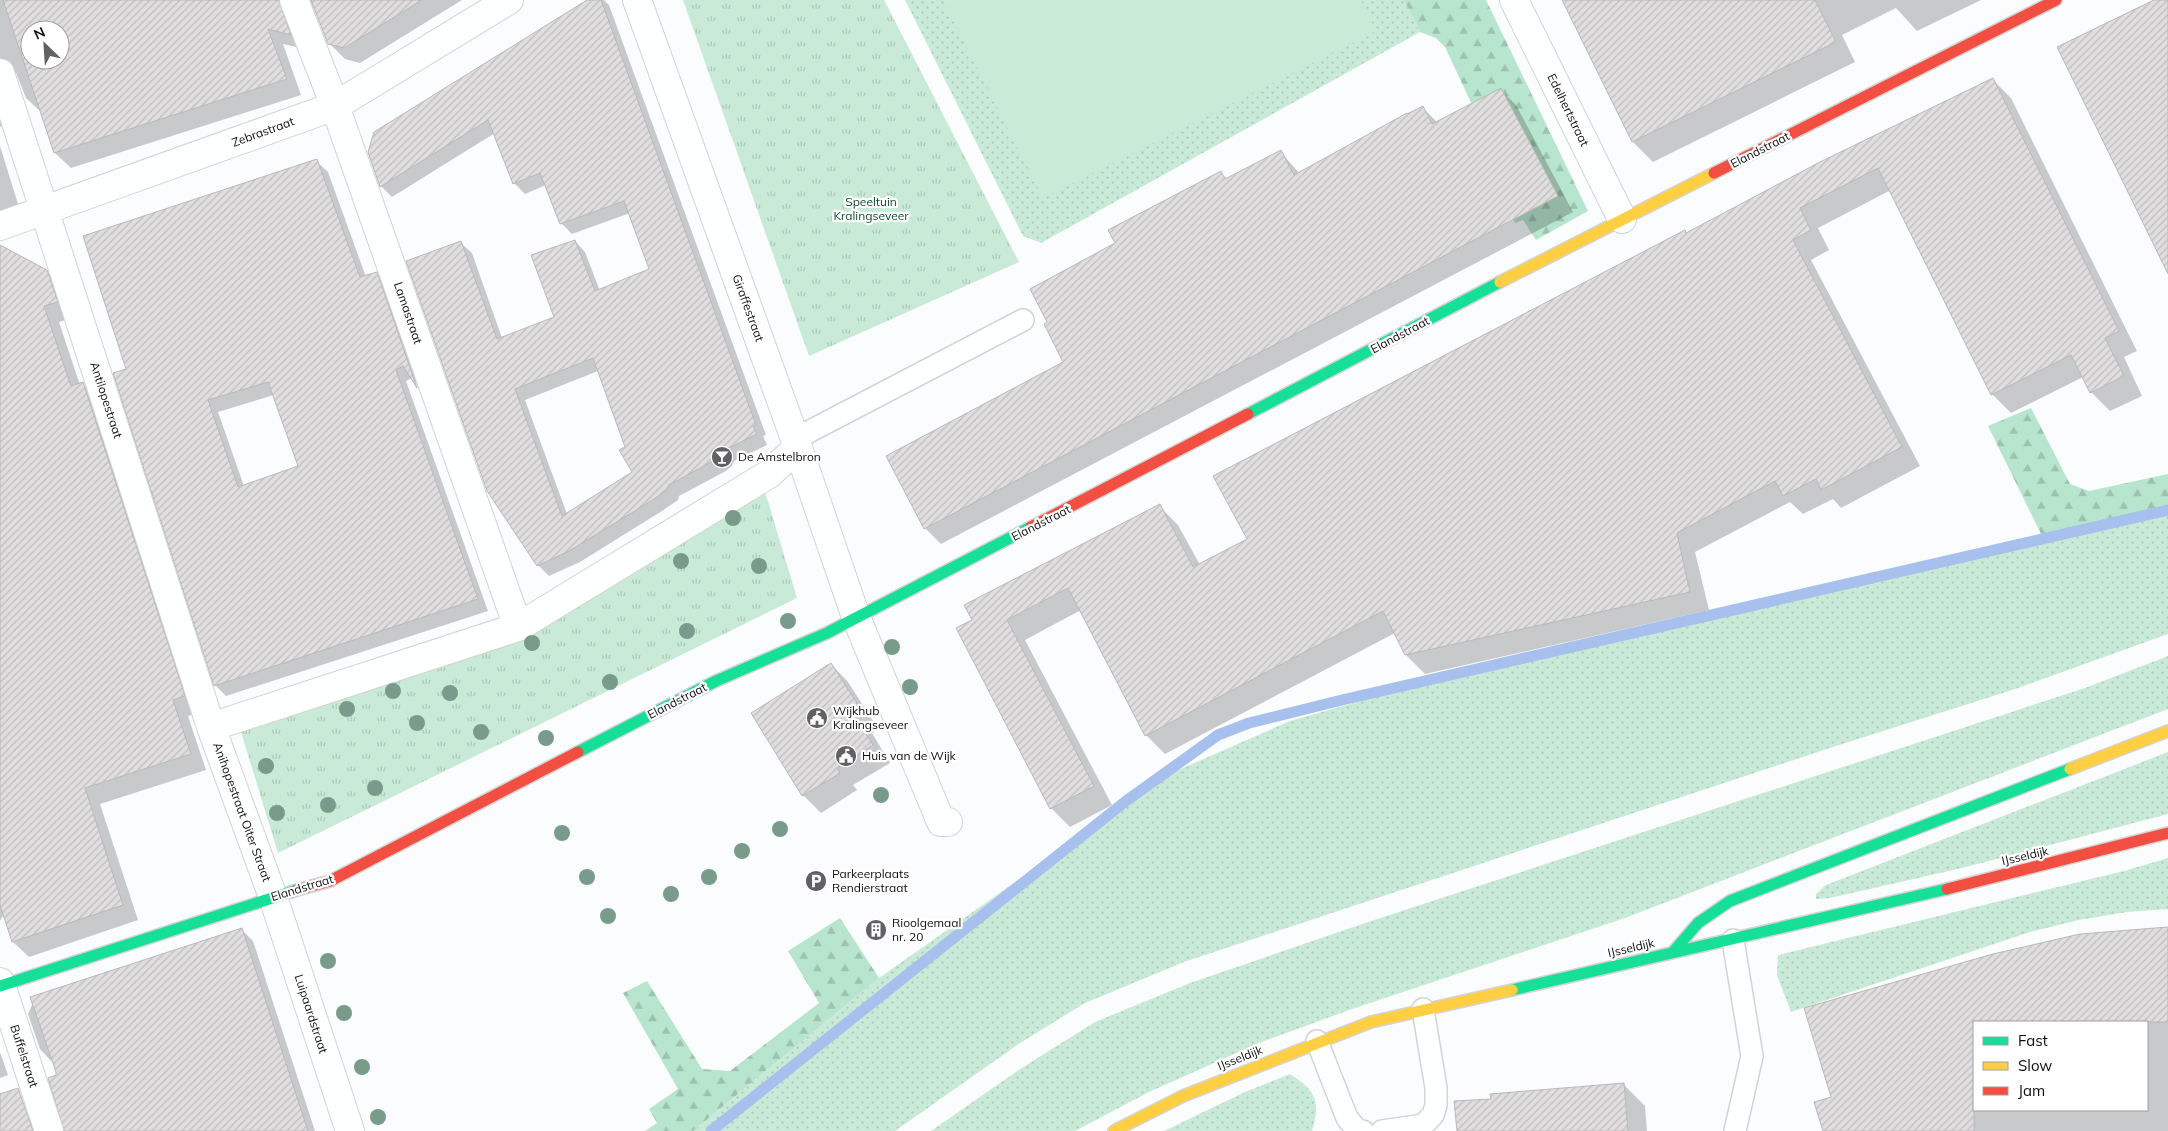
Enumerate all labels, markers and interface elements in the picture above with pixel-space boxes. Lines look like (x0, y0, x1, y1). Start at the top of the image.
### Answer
north arrow (20, 20, 70, 70)
text: N (31, 23, 48, 44)
street label: Edelhertstraat (1544, 71, 1593, 149)
street label: Zebrastraat (230, 113, 296, 150)
street label: Elandstraat (1728, 128, 1792, 171)
park label: Speeltuin Kralingseveer (833, 194, 909, 223)
street label: Giraffestraat (729, 272, 768, 343)
street label: Lamastraat (391, 280, 426, 346)
street label: Elandstraat (1368, 313, 1432, 356)
street label: Antilopestraat (87, 360, 126, 440)
bar icon: De Amstelbron (710, 445, 734, 469)
place label: De Amstelbron (738, 449, 821, 464)
street label: Elandstraat (1009, 501, 1073, 544)
street label: Elandstraat (645, 679, 709, 722)
place label: Wijkhub Kralingseveer (833, 703, 909, 732)
public building icon: Wijkhub Kralingseveer (805, 706, 829, 730)
street label: Anihopestraat Oiter Straat (210, 740, 275, 884)
public building icon: Huis van de Wijk (834, 744, 858, 768)
place label: Huis van de Wijk (862, 748, 957, 763)
street label: IJsseldijk (2000, 843, 2050, 868)
place label: Parkeerplaats Rendierstraat (832, 866, 909, 895)
parking icon: Parkeerplaats Rendierstraat (804, 869, 828, 893)
street label: Elandstraat (269, 871, 335, 904)
place label: Rioolgemaal nr. 20 (892, 915, 961, 944)
building icon: Rioolgemaal nr. 20 (864, 918, 888, 942)
street label: IJsseldijk (1606, 935, 1656, 960)
street label: Luipaardstraat (292, 972, 331, 1055)
legend (1973, 1021, 2148, 1111)
street label: Buffelstraat (7, 1023, 42, 1089)
text: Fast (2018, 1031, 2048, 1050)
street label: IJsseldijk (1215, 1041, 1265, 1073)
text: Slow (2018, 1056, 2052, 1075)
text: Jam (2018, 1081, 2045, 1100)

